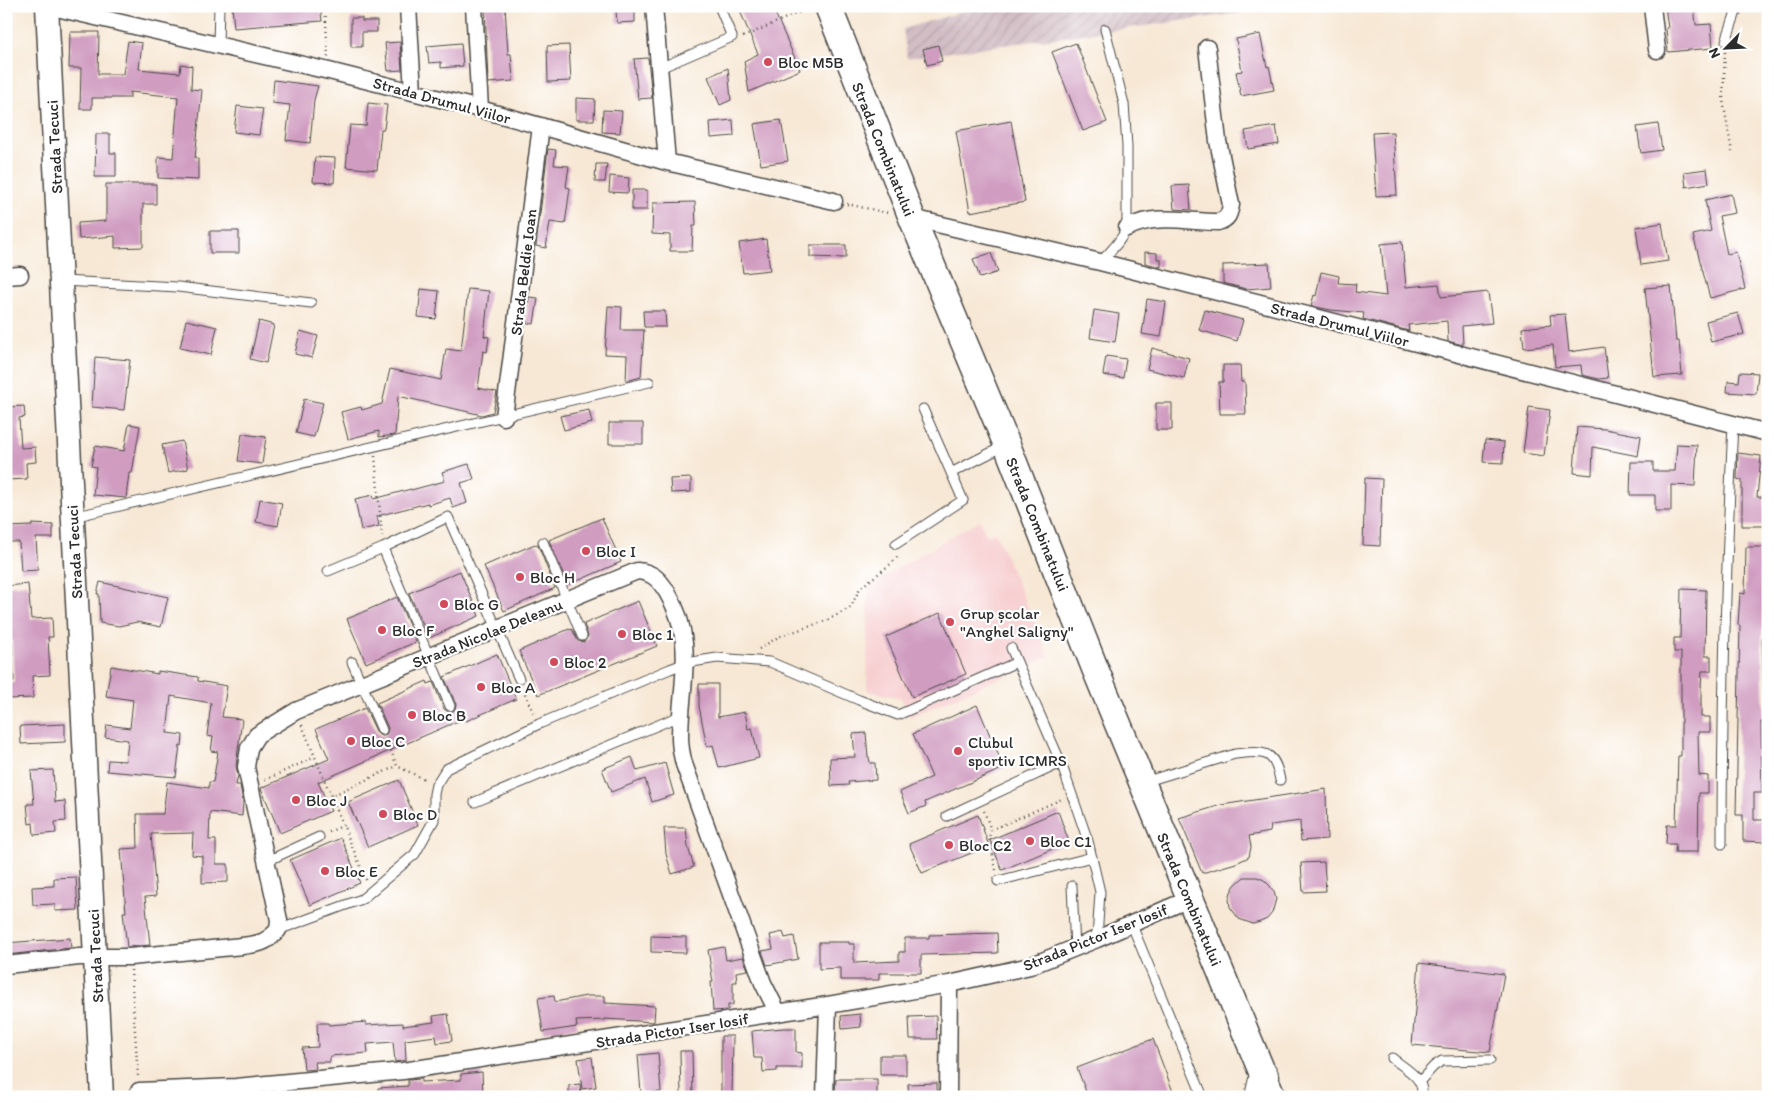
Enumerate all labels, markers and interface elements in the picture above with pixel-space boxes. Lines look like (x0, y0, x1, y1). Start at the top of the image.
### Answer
north arrow (1702, 22, 1752, 72)
text: N (1705, 45, 1724, 61)
place label: Bloc M5B (778, 53, 844, 72)
marker: Bloc M5B (762, 56, 774, 68)
street label: Strada Drumul Viilor (371, 73, 513, 128)
street label: Strada Combinatului (848, 79, 919, 219)
street label: Strada Tecuci (43, 100, 66, 194)
street label: Strada Beldie Ioan (506, 208, 541, 336)
street label: Strada Drumul Viilor (1269, 298, 1411, 351)
street label: Strada Combinatului (1002, 454, 1073, 594)
street label: Strada Tecuci (63, 505, 86, 599)
place label: Bloc I (596, 542, 636, 561)
marker: Bloc I (580, 545, 592, 557)
place label: Bloc H (530, 568, 575, 587)
marker: Bloc H (514, 571, 526, 583)
street label: Strada Nicolae Deleanu (409, 595, 565, 672)
place label: Bloc G (454, 595, 499, 614)
marker: Bloc G (438, 598, 450, 610)
place label: Grup școlar "Anghel Saligny" (960, 604, 1074, 641)
marker: Grup școlar "Anghel Saligny" (944, 616, 956, 628)
place label: Bloc F (392, 621, 435, 640)
marker: Bloc F (376, 624, 388, 636)
place label: Bloc 1 (632, 625, 674, 644)
marker: Bloc 1 (616, 628, 628, 640)
place label: Bloc 2 (564, 653, 607, 672)
marker: Bloc 2 (548, 656, 560, 668)
place label: Bloc A (491, 678, 535, 697)
marker: Bloc A (475, 681, 487, 693)
place label: Bloc B (422, 706, 466, 725)
marker: Bloc B (406, 709, 418, 721)
place label: Bloc C (361, 732, 405, 751)
place label: Clubul sportiv ICMRS (968, 733, 1067, 770)
marker: Bloc C (345, 735, 357, 747)
marker: Clubul sportiv ICMRS (952, 745, 964, 757)
place label: Bloc J (306, 791, 347, 810)
marker: Bloc J (290, 794, 302, 806)
place label: Bloc D (393, 805, 437, 824)
marker: Bloc D (377, 808, 389, 820)
street label: Strada Combinatului (1153, 830, 1226, 969)
place label: Bloc C1 (1040, 832, 1092, 851)
marker: Bloc C1 (1024, 835, 1036, 847)
place label: Bloc C2 (959, 836, 1012, 855)
marker: Bloc C2 (943, 839, 955, 851)
place label: Bloc E (335, 862, 378, 881)
marker: Bloc E (319, 865, 331, 877)
street label: Strada Pictor Iser Iosif (1020, 899, 1171, 975)
street label: Strada Tecuci (84, 909, 107, 1003)
street label: Strada Pictor Iser Iosif (594, 1009, 751, 1052)

